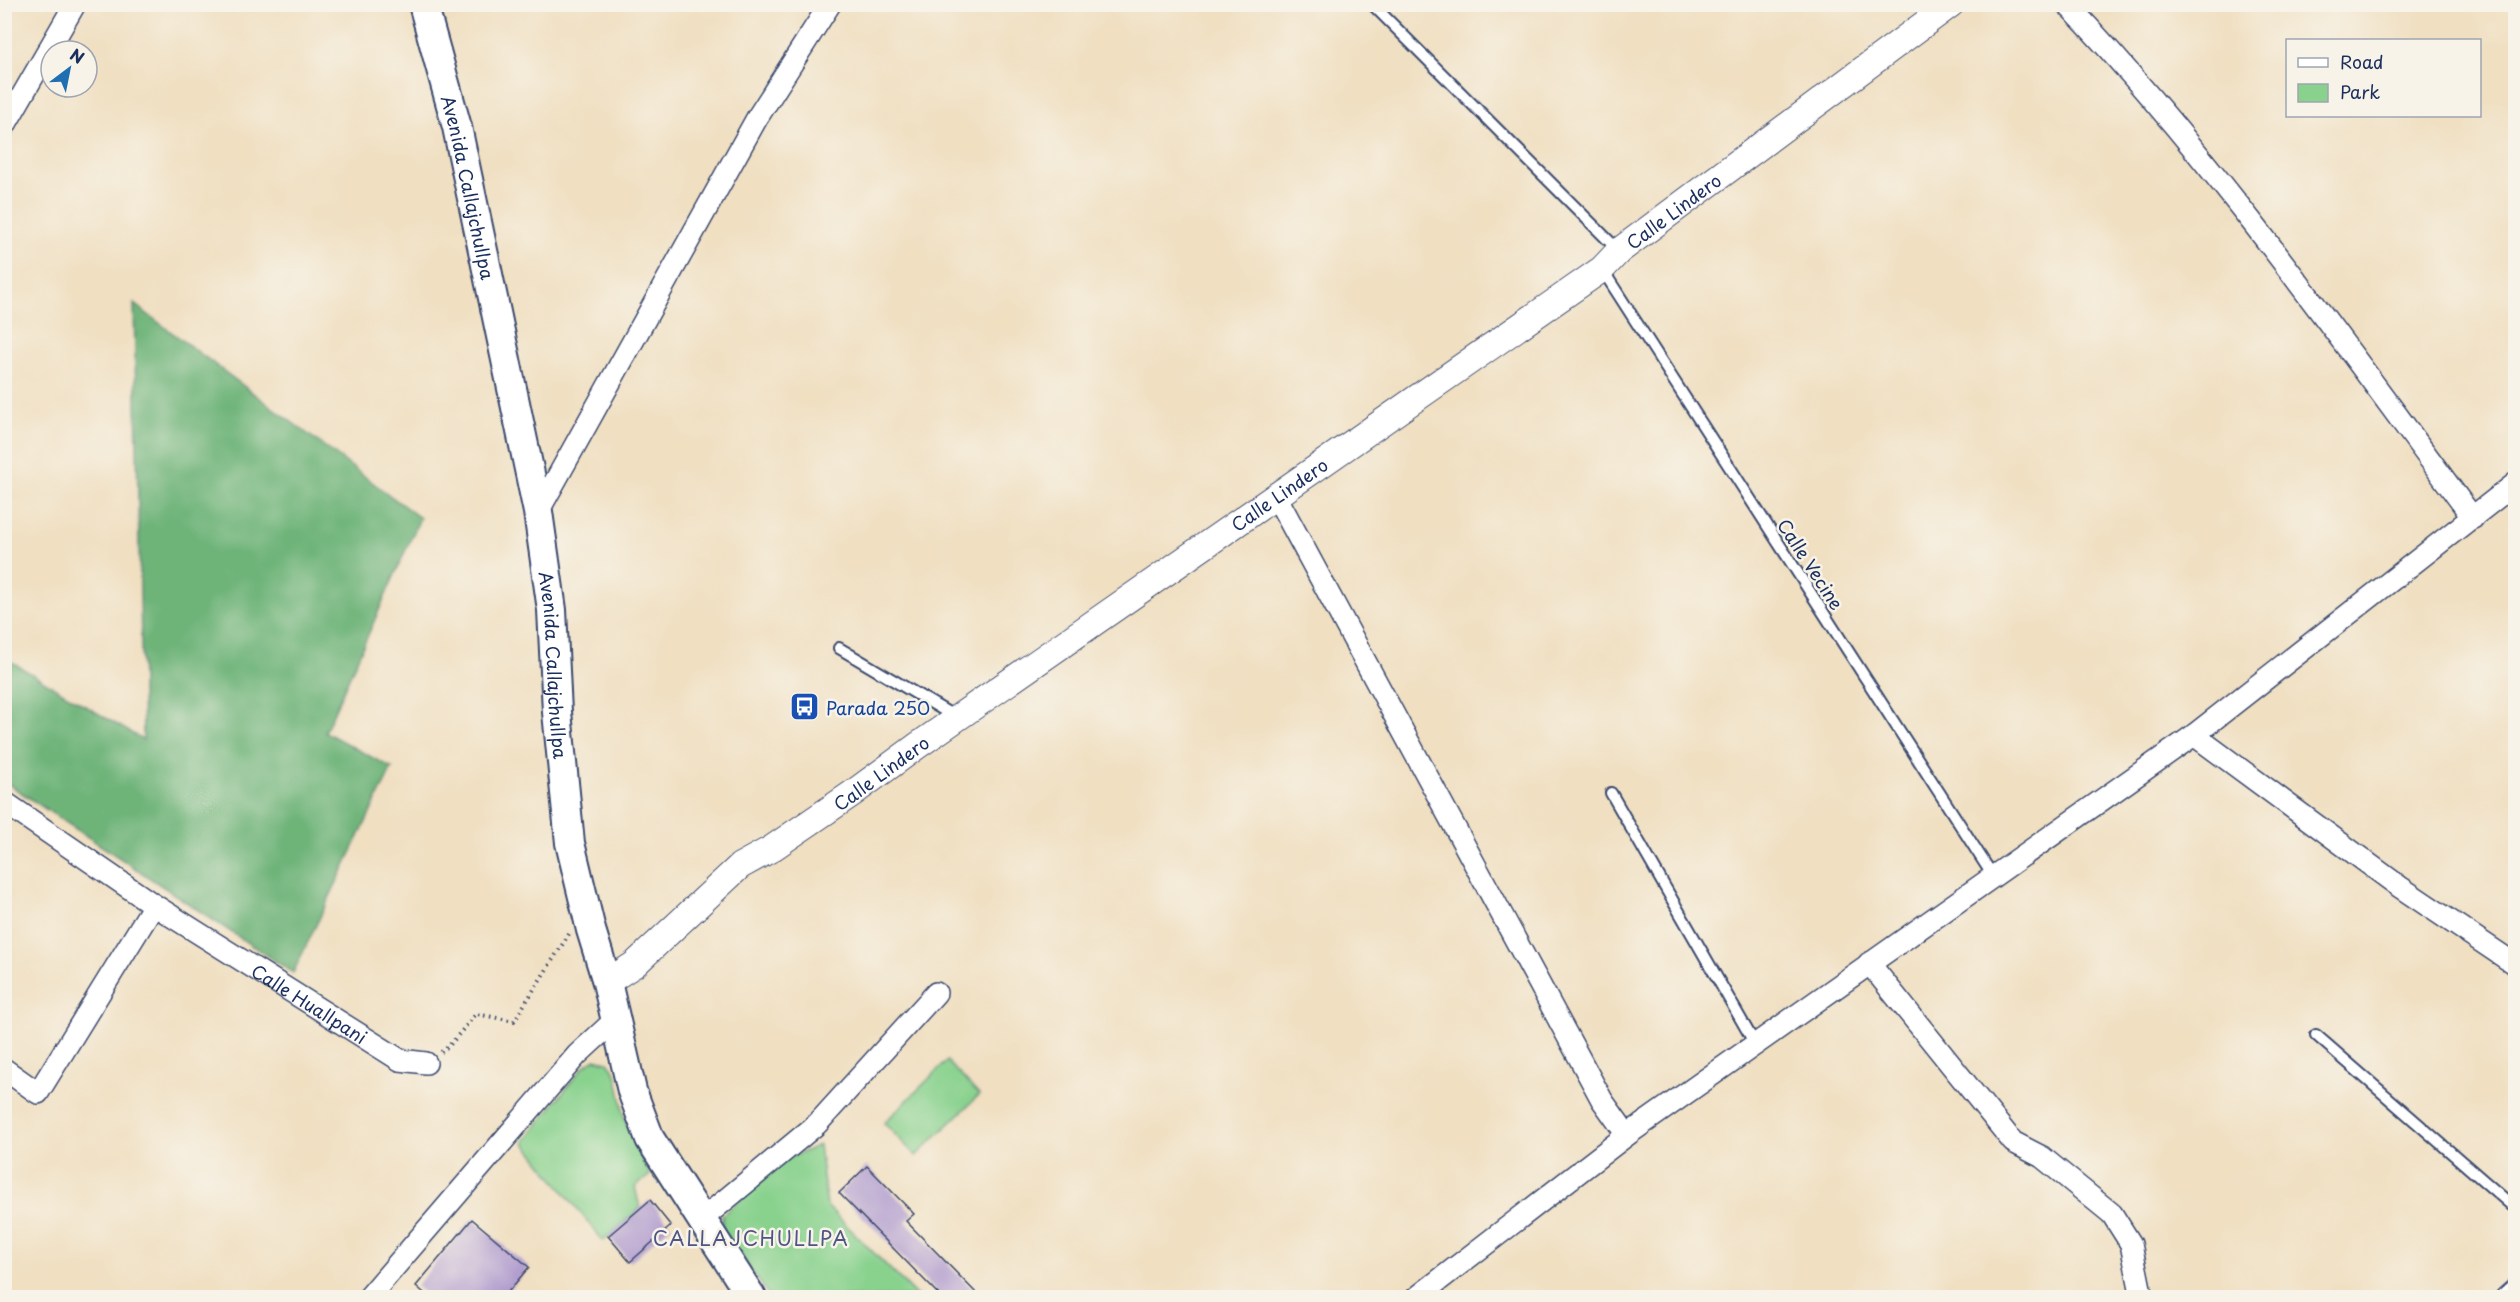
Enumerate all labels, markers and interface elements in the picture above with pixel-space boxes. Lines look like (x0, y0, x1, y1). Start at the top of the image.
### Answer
north arrow (39, 39, 99, 99)
legend (2286, 39, 2481, 117)
text: N (66, 42, 89, 69)
text: Road (2340, 48, 2384, 75)
text: Park (2340, 78, 2380, 105)
street label: Avenida Callajchullpa (435, 92, 502, 282)
street label: Calle Lindero (1620, 166, 1726, 255)
street label: Calle Lindero (1225, 451, 1333, 537)
street label: Calle Vecine (1771, 513, 1851, 615)
street label: Avenida Callajchullpa (533, 569, 575, 760)
bus stop icon: Parada 250 (789, 691, 821, 723)
place label: Parada 250 (826, 694, 930, 721)
street label: Calle Lindero (827, 728, 934, 816)
street label: Calle Huallpani (247, 956, 373, 1050)
district label: CALLAJCHULLPA (653, 1223, 849, 1253)

